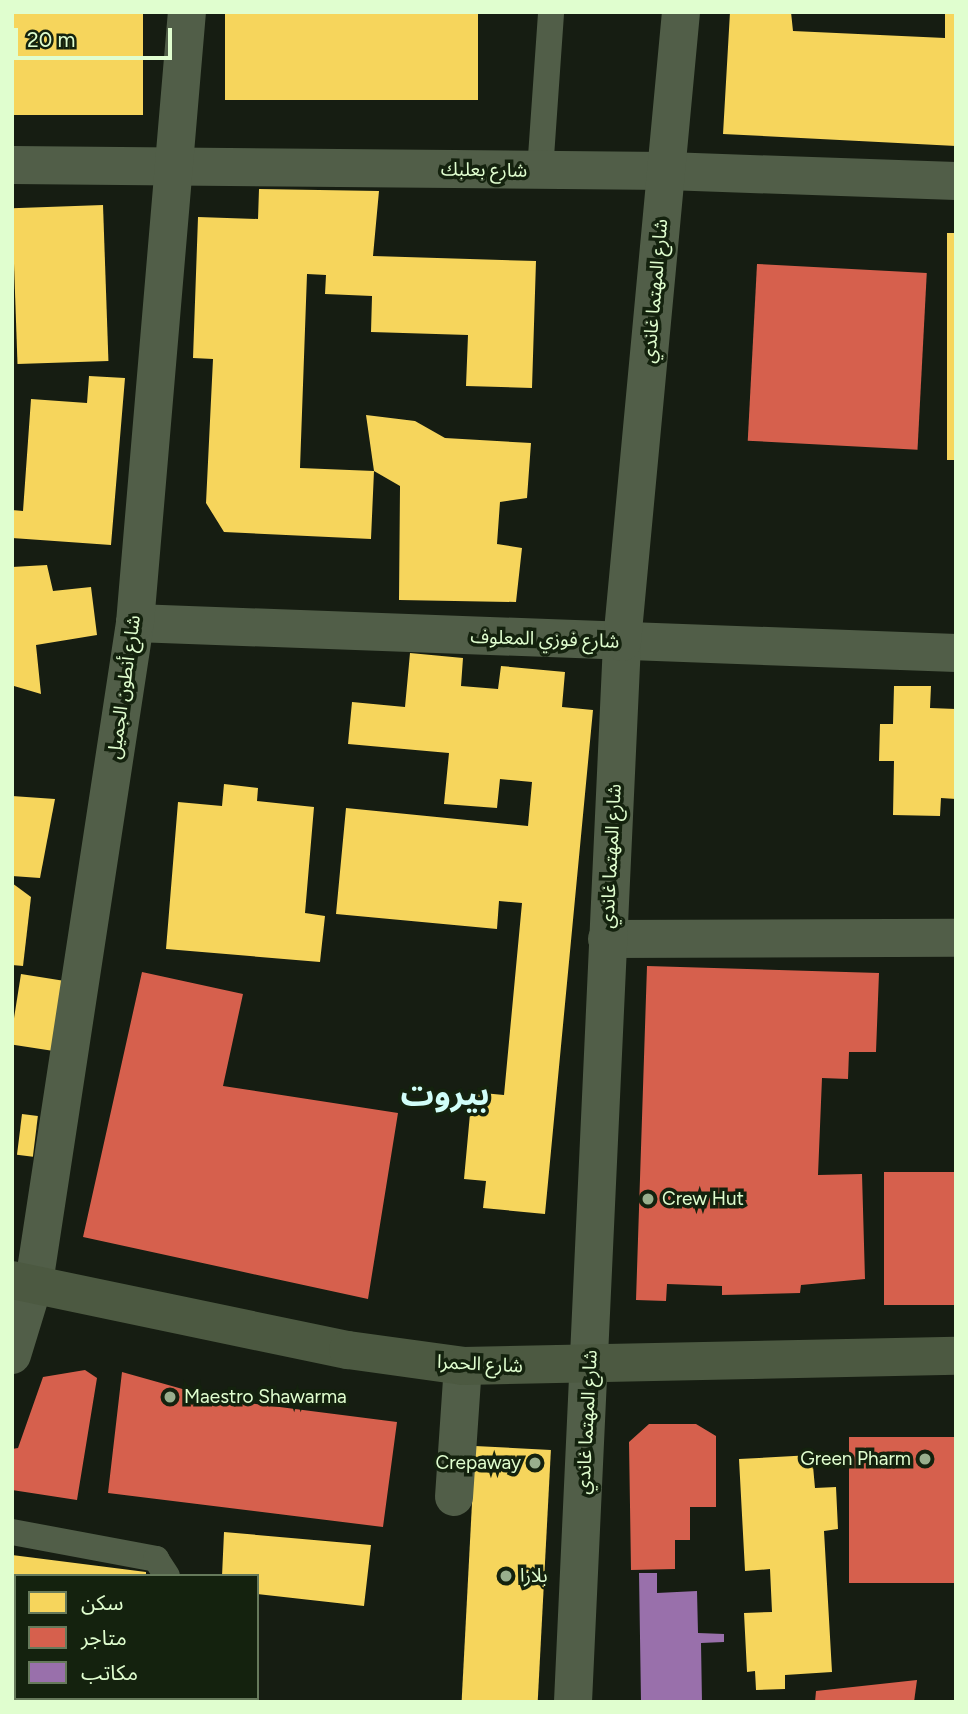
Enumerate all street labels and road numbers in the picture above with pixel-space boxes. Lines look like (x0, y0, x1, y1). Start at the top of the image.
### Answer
street label: شارع بعلبك (441, 158, 527, 182)
street label: شارع المهتما غاندي (637, 218, 673, 364)
street label: شارع أنطون الجميل (103, 614, 145, 760)
street label: شارع فوزي المعلوف (470, 625, 620, 653)
street label: شارع المهتما غاندي (596, 783, 626, 929)
street label: شارع المهتما غاندي (572, 1349, 602, 1495)
street label: شارع الحمرا (437, 1350, 523, 1378)

